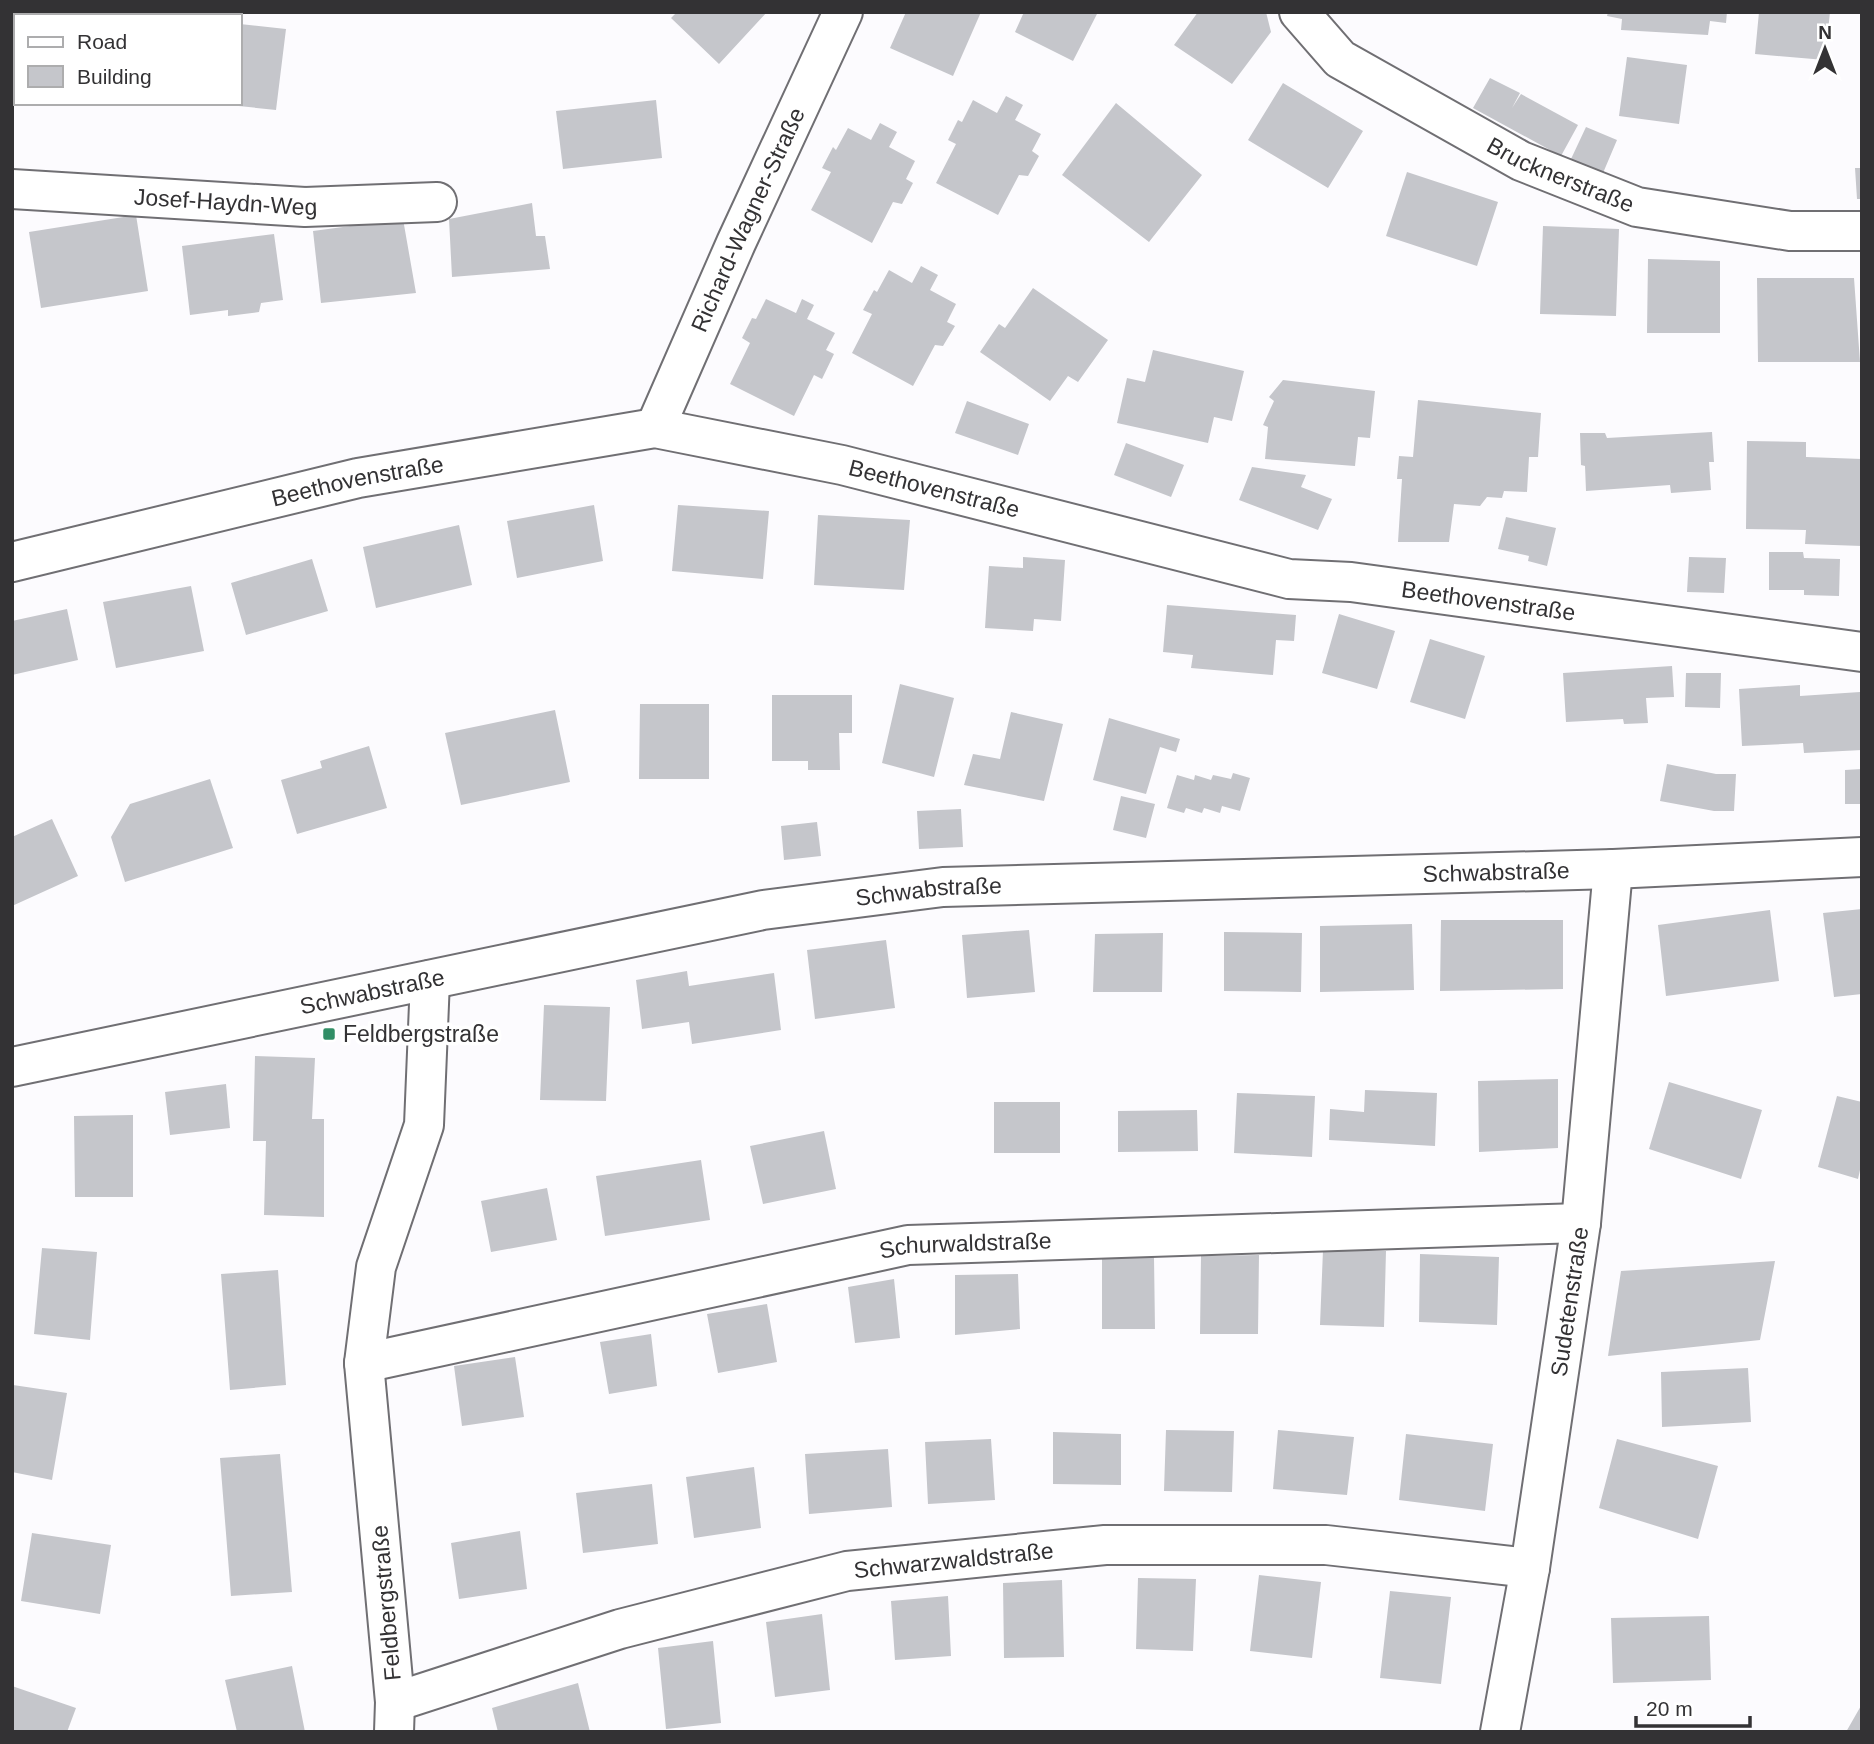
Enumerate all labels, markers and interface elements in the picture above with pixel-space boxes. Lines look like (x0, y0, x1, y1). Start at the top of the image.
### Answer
legend (14, 14, 242, 105)
north arrow (1790, 14, 1860, 84)
text: N (1818, 22, 1832, 43)
text: Road (77, 30, 127, 53)
text: Building (77, 65, 152, 88)
street label: Richard-Wagner-Straße (686, 103, 810, 336)
street label: Brucknerstraße (1483, 132, 1638, 218)
street label: Josef-Haydn-Weg (133, 184, 318, 220)
street label: Beethovenstraße (269, 451, 446, 512)
street label: Beethovenstraße (846, 454, 1022, 523)
street label: Beethovenstraße (1400, 576, 1577, 626)
street label: Schwabstraße (1422, 857, 1570, 887)
street label: Schwabstraße (854, 872, 1002, 911)
street label: Schwabstraße (298, 964, 447, 1019)
place label: Feldbergstraße (343, 1021, 499, 1047)
marker: Feldbergstraße (321, 1026, 337, 1042)
street label: Sudetenstraße (1545, 1225, 1593, 1378)
street label: Schurwaldstraße (877, 1227, 1052, 1264)
street label: Feldbergstraße (366, 1524, 406, 1682)
street label: Schwarzwaldstraße (852, 1537, 1055, 1583)
scale bar (1636, 1684, 1750, 1728)
text: 20 m (1646, 1697, 1693, 1720)

